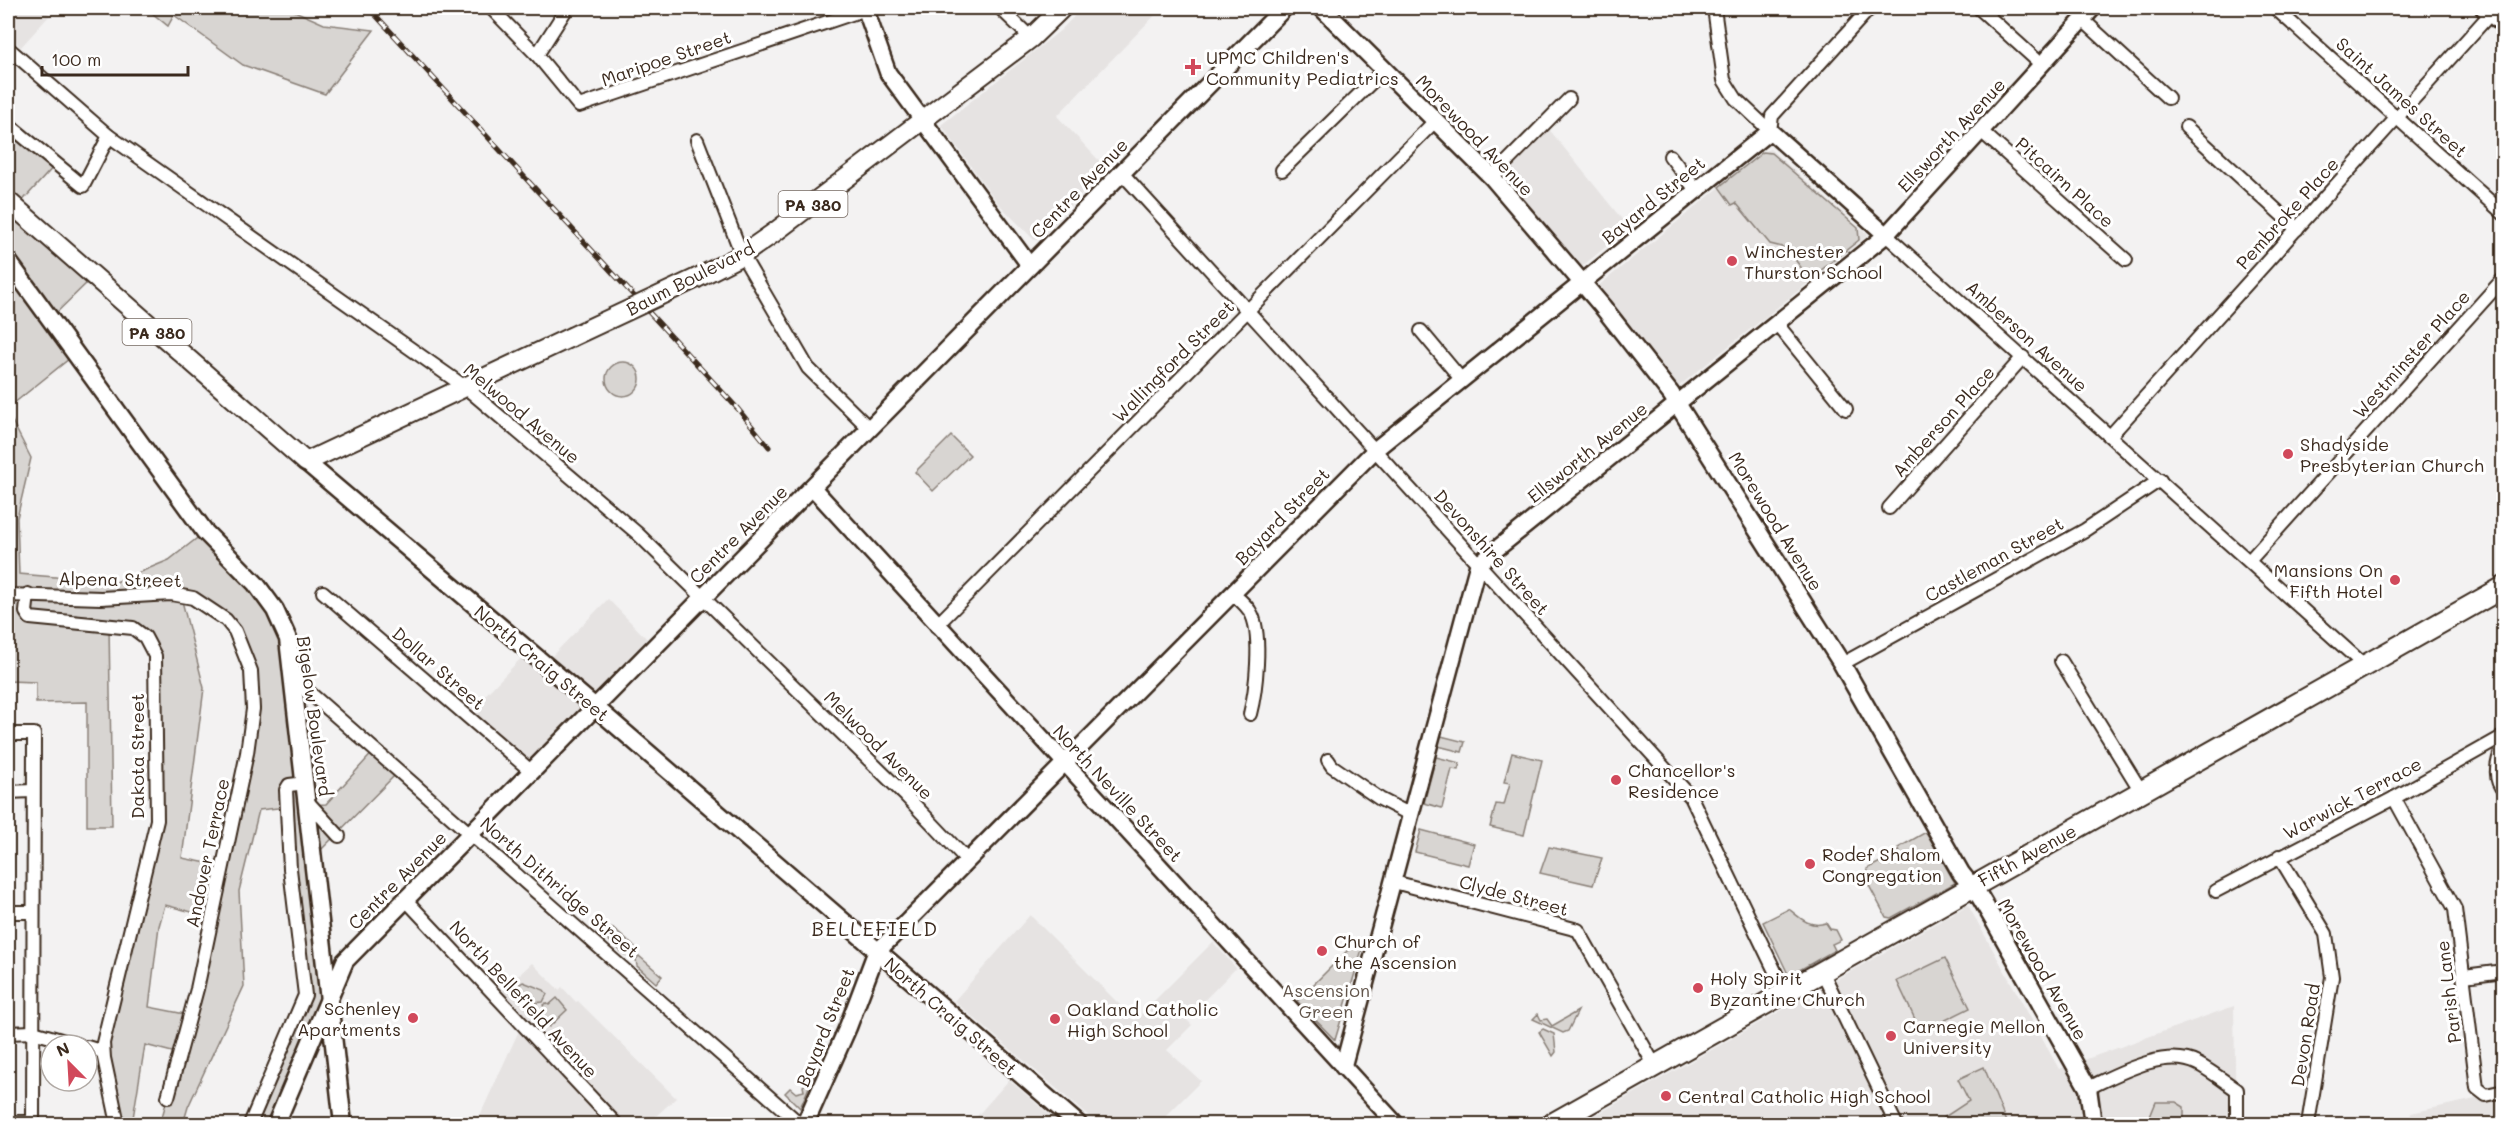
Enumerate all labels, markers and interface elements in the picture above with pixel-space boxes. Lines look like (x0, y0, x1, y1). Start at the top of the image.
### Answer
street label: Maripoe Street (598, 24, 734, 92)
street label: Saint James Street (2331, 32, 2473, 162)
scale bar (42, 39, 188, 77)
place label: UPMC Children's Community Pediatrics (1206, 45, 1399, 90)
text: 100 m (51, 47, 101, 71)
marker: UPMC Children's Community Pediatrics (1184, 58, 1202, 76)
street label: Morewood Avenue (1411, 69, 1539, 201)
street label: Ellsworth Avenue (1892, 73, 2010, 197)
street label: Pitcairn Place (2011, 131, 2119, 233)
street label: Centre Avenue (1025, 133, 1133, 243)
street label: Bayard Street (1596, 151, 1710, 249)
street label: Pembroke Place (2230, 152, 2344, 274)
road number: PA 380 (778, 191, 848, 217)
street label: Baum Boulevard (622, 235, 758, 321)
place label: Winchester Thurston School (1744, 239, 1883, 284)
marker: Winchester Thurston School (1725, 254, 1739, 268)
street label: Amberson Avenue (1961, 275, 2093, 397)
street label: Westminster Place (2347, 285, 2475, 423)
street label: Wallingford Street (1107, 295, 1239, 427)
road number: PA 380 (122, 319, 192, 345)
street label: Melwood Avenue (459, 357, 585, 469)
street label: Amberson Place (1887, 360, 1999, 482)
street label: Ellsworth Avenue (1522, 396, 1652, 508)
place label: Shadyside Presbyterian Church (2300, 432, 2484, 477)
street label: Morewood Avenue (1723, 447, 1829, 595)
marker: Shadyside Presbyterian Church (2281, 447, 2295, 461)
street label: Bayard Street (1229, 462, 1335, 570)
street label: Centre Avenue (684, 480, 792, 588)
street label: Devonshire Street (1429, 484, 1555, 620)
street label: Castleman Street (1920, 511, 2068, 607)
place label: Mansions On Fifth Hotel (2274, 558, 2383, 603)
street label: Alpena Street (58, 566, 182, 592)
marker: Mansions On Fifth Hotel (2388, 573, 2402, 587)
street label: North Craig Street (470, 600, 614, 726)
street label: Dollar Street (388, 621, 490, 715)
street label: Bigelow Boulevard (292, 634, 338, 798)
street label: Melwood Avenue (819, 685, 939, 805)
street label: Dakota Street (125, 693, 149, 819)
street label: North Neville Street (1048, 719, 1188, 867)
street label: Warwick Terrace (2279, 751, 2425, 845)
place label: Chancellor's Residence (1628, 758, 1735, 803)
marker: Chancellor's Residence (1609, 773, 1623, 787)
street label: Andover Terrace (179, 776, 235, 930)
street label: North Dithridge Street (475, 811, 645, 963)
street label: Fifth Avenue (1974, 818, 2080, 892)
street label: Centre Avenue (343, 826, 451, 934)
place label: Rodef Shalom Congregation (1822, 842, 1942, 887)
marker: Rodef Shalom Congregation (1803, 857, 1817, 871)
street label: Clyde Street (1457, 869, 1571, 921)
street label: Morewood Avenue (1993, 894, 2093, 1044)
street label: North Bellefield Avenue (445, 915, 603, 1083)
district label: BELLEFIELD (811, 915, 939, 941)
place label: Church of the Ascension (1334, 929, 1457, 974)
street label: Parish Lane (2430, 939, 2466, 1045)
marker: Church of the Ascension (1315, 944, 1329, 958)
street label: North Craig Street (879, 952, 1023, 1080)
street label: Bayard Street (790, 964, 860, 1090)
place label: Holy Spirit Byzantine Church (1710, 966, 1865, 1011)
park label: Ascension Green (1282, 978, 1370, 1023)
marker: Holy Spirit Byzantine Church (1691, 981, 1705, 995)
street label: Devon Road (2285, 982, 2325, 1088)
place label: Schenley Apartments (297, 996, 401, 1041)
place label: Oakland Catholic High School (1067, 997, 1218, 1042)
marker: Schenley Apartments (406, 1011, 420, 1025)
marker: Oakland Catholic High School (1048, 1012, 1062, 1026)
place label: Carnegie Mellon University (1903, 1014, 2045, 1059)
marker: Carnegie Mellon University (1884, 1029, 1898, 1043)
north arrow (39, 1033, 99, 1093)
text: N (53, 1037, 73, 1061)
place label: Central Catholic High School (1678, 1084, 1931, 1108)
marker: Central Catholic High School (1659, 1089, 1673, 1103)

